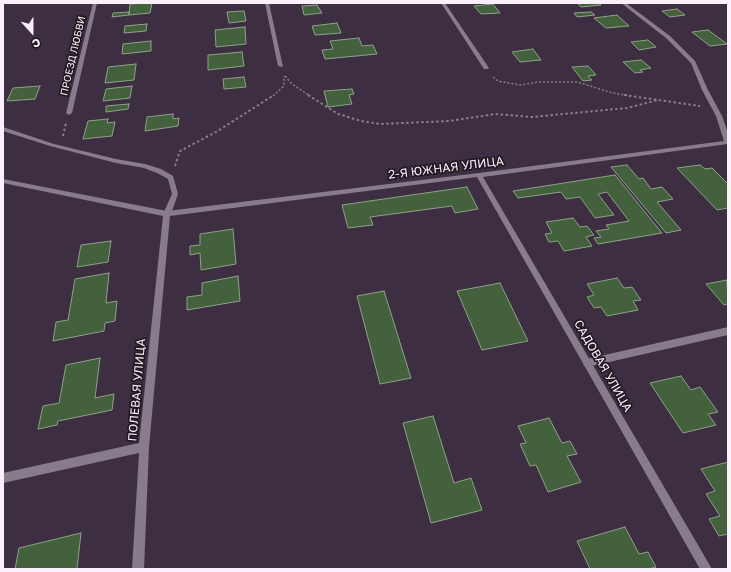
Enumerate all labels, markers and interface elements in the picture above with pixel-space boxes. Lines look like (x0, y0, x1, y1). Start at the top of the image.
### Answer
north arrow (12, 12, 52, 52)
street label: ПРОЕЗД ЛЮБВИ (58, 15, 88, 97)
text: С (31, 36, 42, 51)
street label: 2-Я ЮЖНАЯ УЛИЦА (387, 154, 505, 182)
street label: САДОВАЯ УЛИЦА (571, 318, 635, 414)
street label: ПОЛЕВАЯ УЛИЦА (125, 338, 149, 442)

